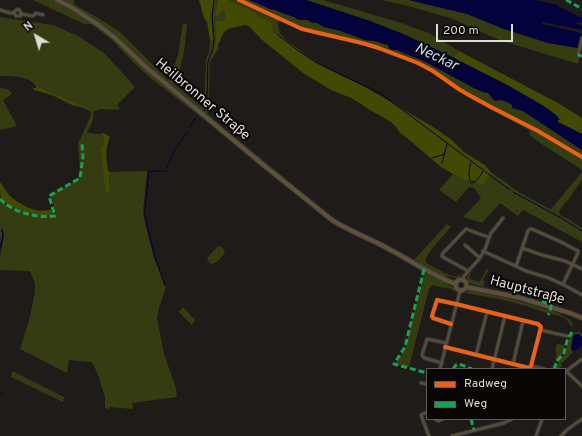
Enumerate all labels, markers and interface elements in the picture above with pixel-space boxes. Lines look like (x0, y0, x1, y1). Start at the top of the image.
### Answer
north arrow (16, 16, 56, 56)
scale bar (438, 16, 515, 42)
text: N (21, 19, 36, 34)
text: 200 m (443, 23, 479, 39)
water label: Neckar (411, 40, 461, 76)
street label: Heilbronner Straße (151, 55, 253, 145)
street label: Hauptstraße (488, 273, 566, 309)
legend (426, 368, 566, 420)
text: Radweg (464, 376, 507, 392)
text: Weg (464, 396, 487, 412)

